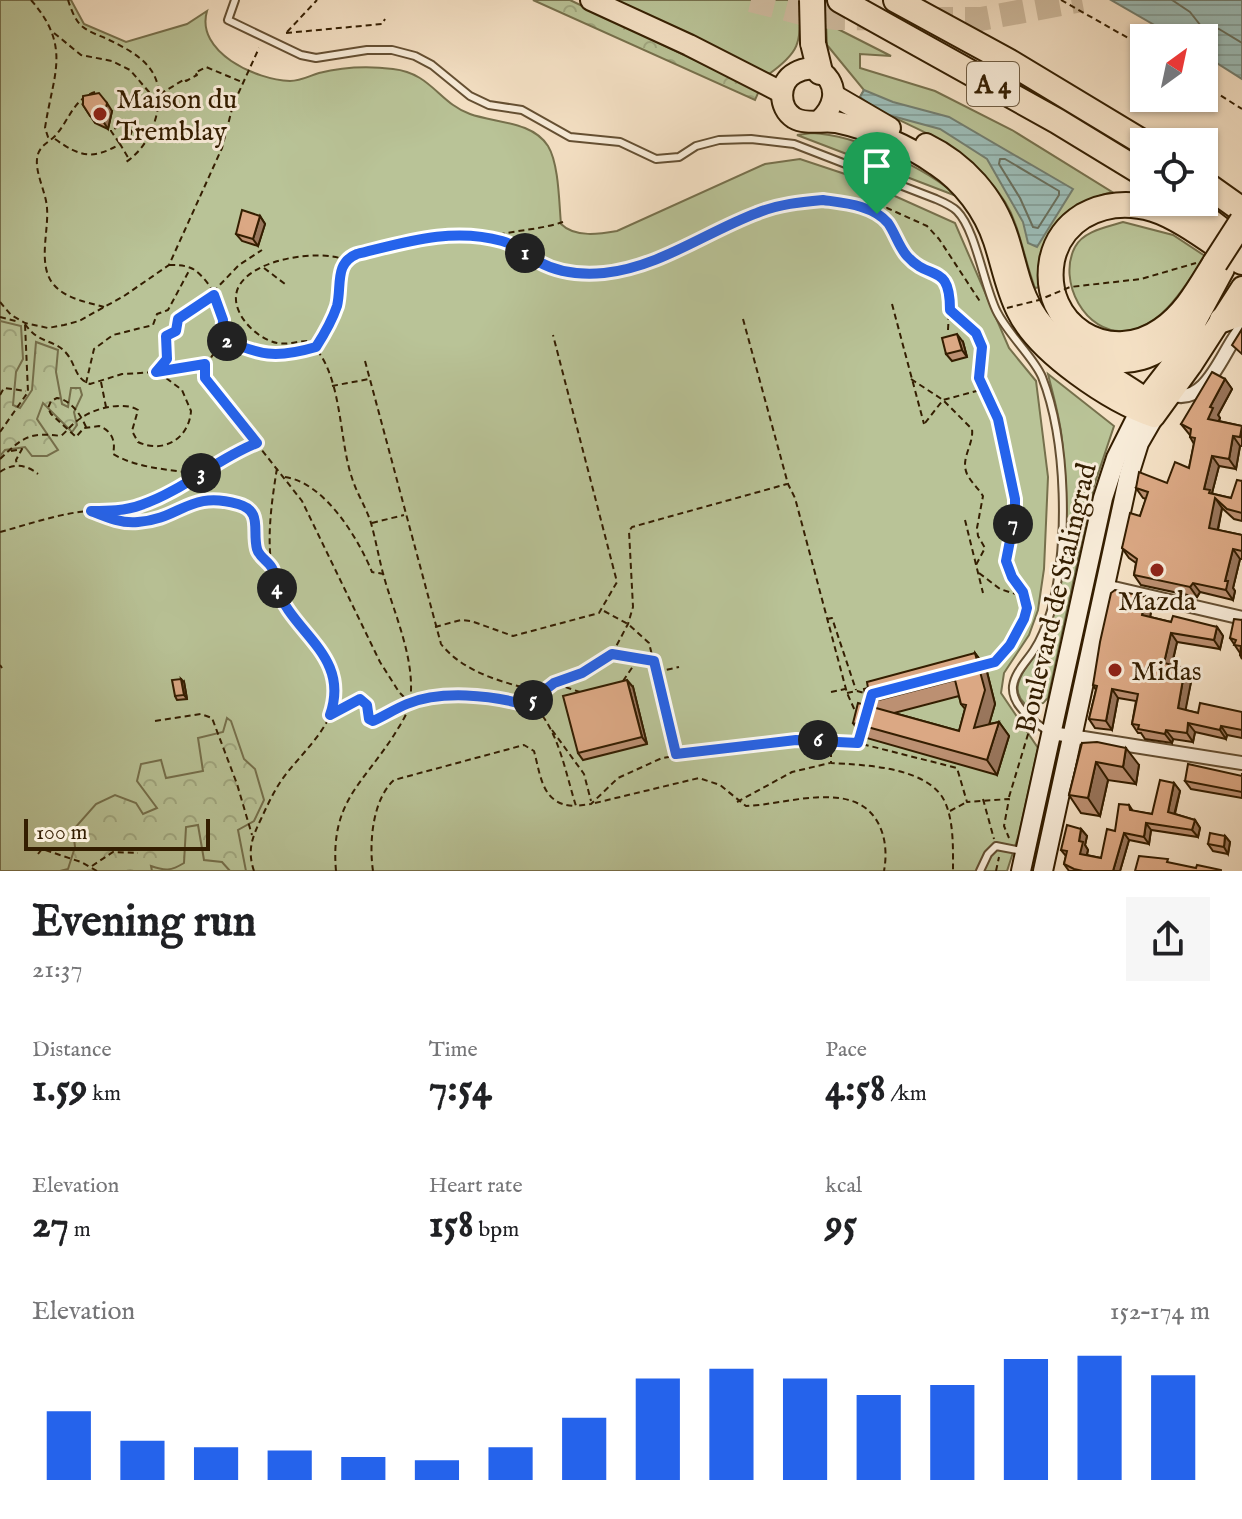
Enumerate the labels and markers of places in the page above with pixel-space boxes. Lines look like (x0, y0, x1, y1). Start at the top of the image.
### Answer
place label: Maison du Tremblay (116, 83, 237, 150)
marker: Maison du Tremblay (91, 105, 109, 123)
pin (843, 132, 911, 214)
pin: 1 (505, 233, 545, 273)
pin: 2 (207, 321, 247, 361)
pin: 3 (181, 453, 221, 493)
pin: 7 (993, 504, 1033, 544)
marker: Mazda (1148, 561, 1166, 579)
pin: 4 (257, 568, 297, 608)
place label: Mazda (1118, 585, 1197, 620)
place label: Midas (1131, 655, 1202, 690)
marker: Midas (1106, 661, 1124, 679)
pin: 5 (513, 680, 553, 720)
pin: 6 (798, 720, 838, 760)

